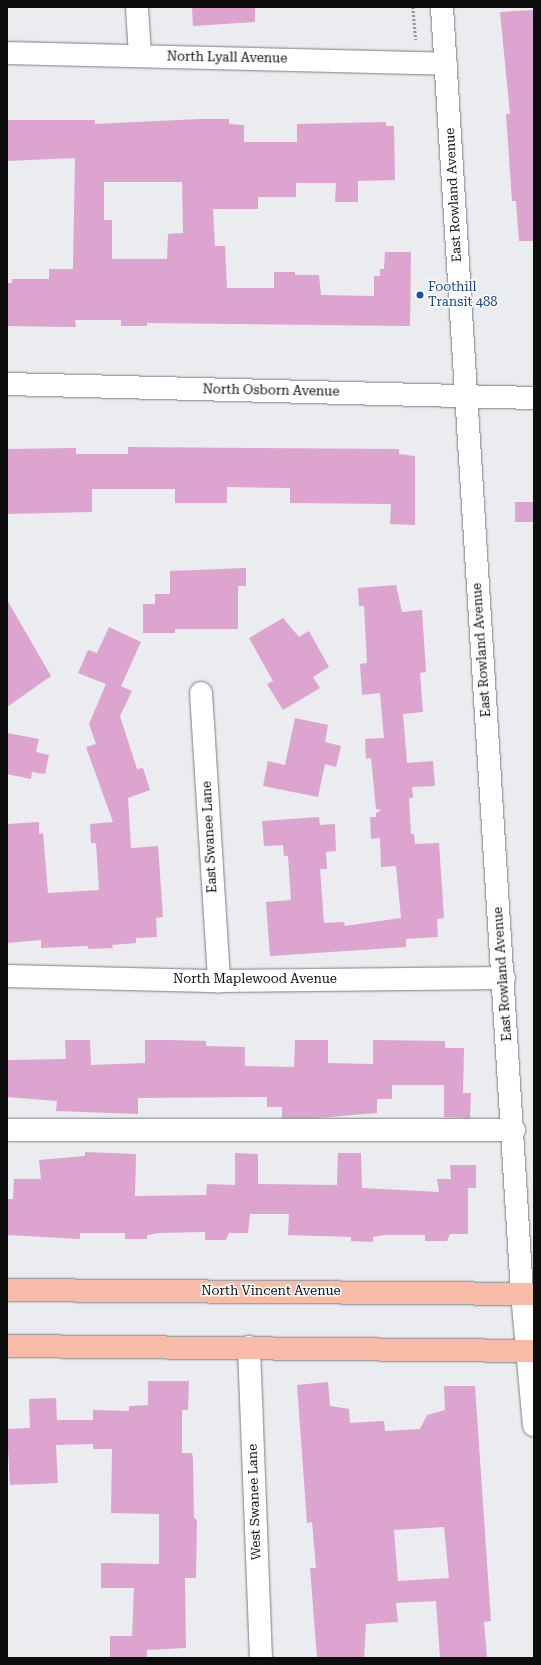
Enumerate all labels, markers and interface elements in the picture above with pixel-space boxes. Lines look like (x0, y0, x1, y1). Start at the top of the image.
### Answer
street label: North Lyall Avenue (167, 49, 287, 67)
street label: East Rowland Avenue (443, 127, 465, 263)
place label: Foothill Transit 488 (428, 280, 498, 311)
marker: Foothill Transit 488 (415, 290, 425, 300)
street label: North Osborn Avenue (202, 382, 340, 400)
street label: East Rowland Avenue (470, 582, 494, 718)
street label: East Swanee Lane (199, 781, 221, 893)
street label: East Rowland Avenue (491, 906, 515, 1042)
street label: North Maplewood Avenue (173, 971, 337, 987)
street label: North Vincent Avenue (201, 1283, 341, 1299)
street label: West Swanee Lane (245, 1443, 265, 1561)

